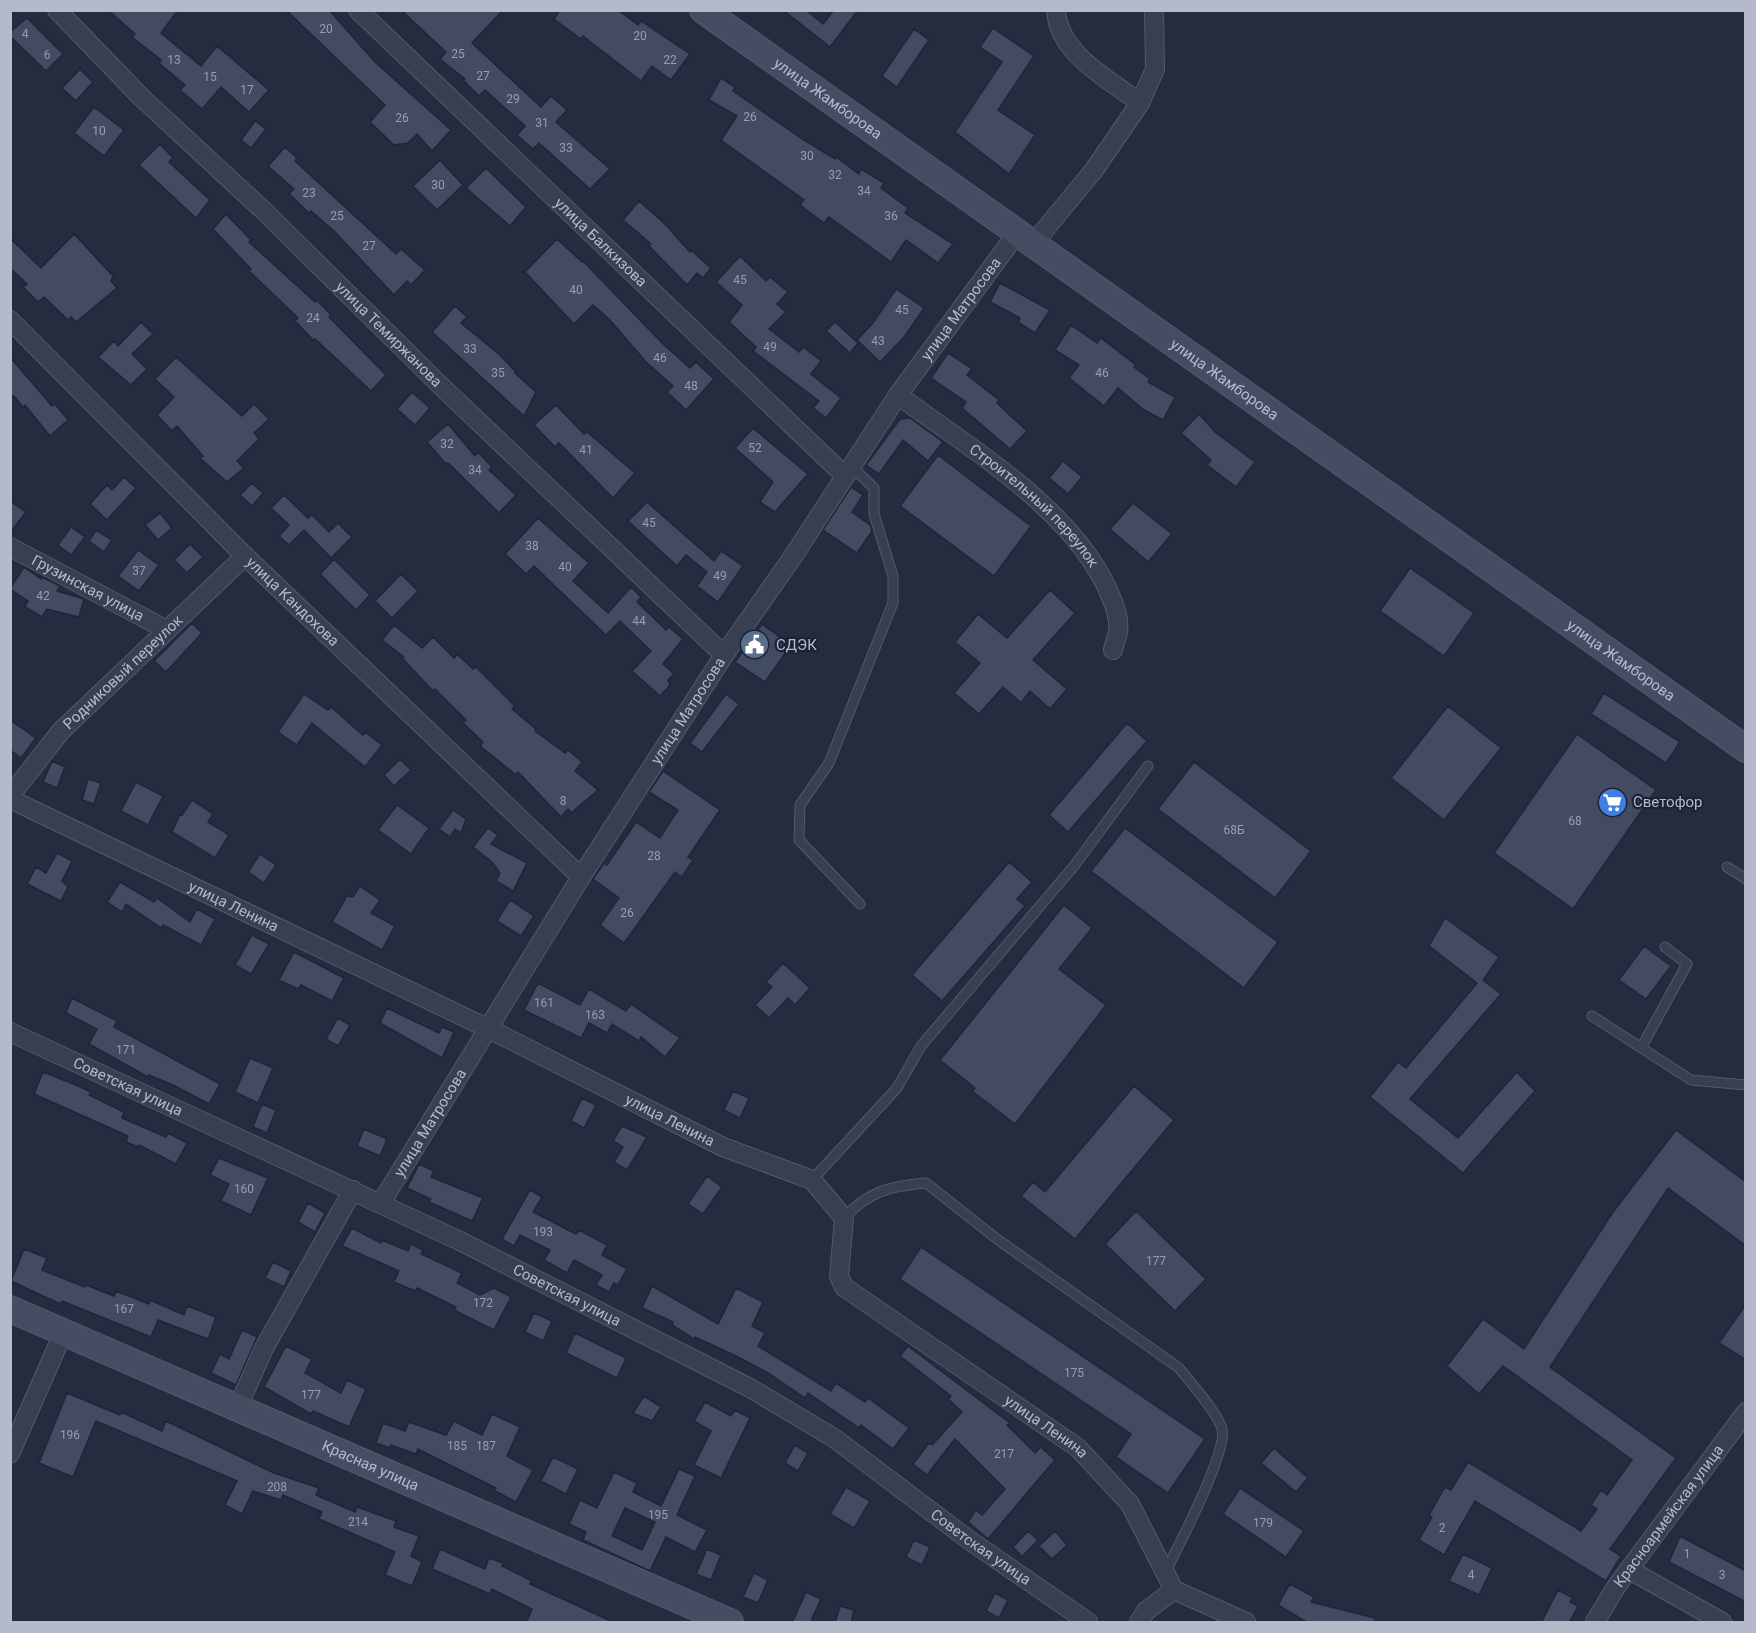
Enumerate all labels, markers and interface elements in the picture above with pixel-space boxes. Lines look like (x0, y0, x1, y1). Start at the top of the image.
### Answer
house number: 20 (319, 22, 333, 36)
house number: 4 (22, 27, 29, 41)
house number: 20 (633, 29, 647, 43)
house number: 25 (451, 47, 465, 61)
house number: 6 (44, 48, 51, 62)
house number: 13 (167, 53, 181, 67)
house number: 22 (663, 53, 677, 67)
street label: улица Жамборова (770, 54, 885, 143)
house number: 27 (476, 69, 490, 83)
house number: 15 (203, 70, 217, 84)
house number: 17 (240, 83, 254, 97)
house number: 29 (506, 92, 520, 106)
house number: 26 (743, 110, 757, 124)
house number: 26 (395, 111, 409, 125)
house number: 31 (535, 116, 549, 130)
house number: 10 (92, 124, 106, 138)
house number: 33 (559, 141, 573, 155)
house number: 30 (800, 149, 814, 163)
house number: 32 (828, 168, 842, 182)
house number: 30 (431, 178, 445, 192)
house number: 34 (857, 184, 871, 198)
house number: 23 (302, 186, 316, 200)
street label: улица Балкизова (551, 194, 651, 291)
house number: 25 (330, 209, 344, 223)
house number: 36 (884, 209, 898, 223)
house number: 27 (362, 239, 376, 253)
street label: улица Матросова (917, 254, 1005, 364)
house number: 45 (733, 273, 747, 287)
street label: улица Темиржанова (332, 278, 446, 391)
house number: 40 (569, 283, 583, 297)
house number: 45 (895, 303, 909, 317)
house number: 24 (306, 311, 320, 325)
house number: 43 (871, 334, 885, 348)
street label: улица Жамборова (1167, 335, 1282, 424)
house number: 49 (763, 340, 777, 354)
house number: 33 (463, 342, 477, 356)
house number: 46 (653, 351, 667, 365)
house number: 35 (491, 366, 505, 380)
house number: 46 (1095, 366, 1109, 380)
house number: 48 (684, 379, 698, 393)
house number: 32 (440, 437, 454, 451)
street label: Строительный переулок (966, 440, 1102, 570)
house number: 52 (748, 441, 762, 455)
house number: 41 (579, 443, 593, 457)
house number: 34 (468, 463, 482, 477)
house number: 45 (642, 516, 656, 530)
house number: 38 (525, 539, 539, 553)
street label: Грузинская улица (29, 551, 147, 625)
street label: улица Кандохова (243, 553, 343, 650)
house number: 40 (558, 560, 572, 574)
house number: 37 (132, 564, 146, 578)
house number: 49 (713, 569, 727, 583)
house number: 42 (36, 589, 50, 603)
street label: Родниковый переулок (59, 611, 186, 733)
house number: 44 (632, 614, 646, 628)
street label: улица Жамборова (1563, 616, 1679, 705)
public building icon: СДЭК (739, 629, 771, 661)
place label: СДЭК (776, 636, 817, 654)
street label: улица Матросова (647, 654, 729, 768)
supermarket icon: Светофор (1596, 786, 1628, 818)
place label: Светофор (1633, 793, 1703, 811)
house number: 8 (560, 794, 567, 808)
house number: 68 (1568, 814, 1582, 828)
house number: 68Б (1223, 823, 1245, 837)
house number: 28 (647, 849, 661, 863)
street label: улица Ленина (186, 877, 281, 936)
house number: 26 (620, 906, 634, 920)
house number: 161 (534, 996, 554, 1010)
house number: 163 (585, 1008, 605, 1022)
house number: 171 (116, 1043, 136, 1057)
street label: Советская улица (70, 1054, 186, 1120)
street label: улица Матросова (390, 1066, 470, 1180)
street label: улица Ленина (622, 1090, 718, 1150)
house number: 160 (234, 1182, 254, 1196)
house number: 193 (533, 1225, 553, 1239)
house number: 177 (1146, 1254, 1166, 1268)
street label: Советская улица (510, 1260, 624, 1330)
house number: 172 (473, 1296, 493, 1310)
house number: 167 (114, 1302, 134, 1316)
house number: 175 (1064, 1366, 1084, 1380)
house number: 177 (301, 1388, 321, 1402)
street label: улица Ленина (1001, 1391, 1092, 1462)
house number: 196 (60, 1428, 80, 1442)
street label: Красная улица (319, 1437, 422, 1495)
house number: 185 (447, 1439, 467, 1453)
house number: 187 (476, 1439, 496, 1453)
street label: Красноармейская улица (1610, 1441, 1727, 1591)
house number: 217 (994, 1447, 1014, 1461)
house number: 208 (267, 1480, 287, 1494)
street label: Советская улица (927, 1505, 1034, 1589)
house number: 195 (648, 1508, 668, 1522)
house number: 214 (348, 1515, 368, 1529)
house number: 179 (1253, 1516, 1273, 1530)
house number: 2 (1439, 1521, 1446, 1535)
house number: 1 (1684, 1547, 1690, 1561)
house number: 4 (1468, 1568, 1475, 1582)
house number: 3 (1719, 1568, 1725, 1582)

